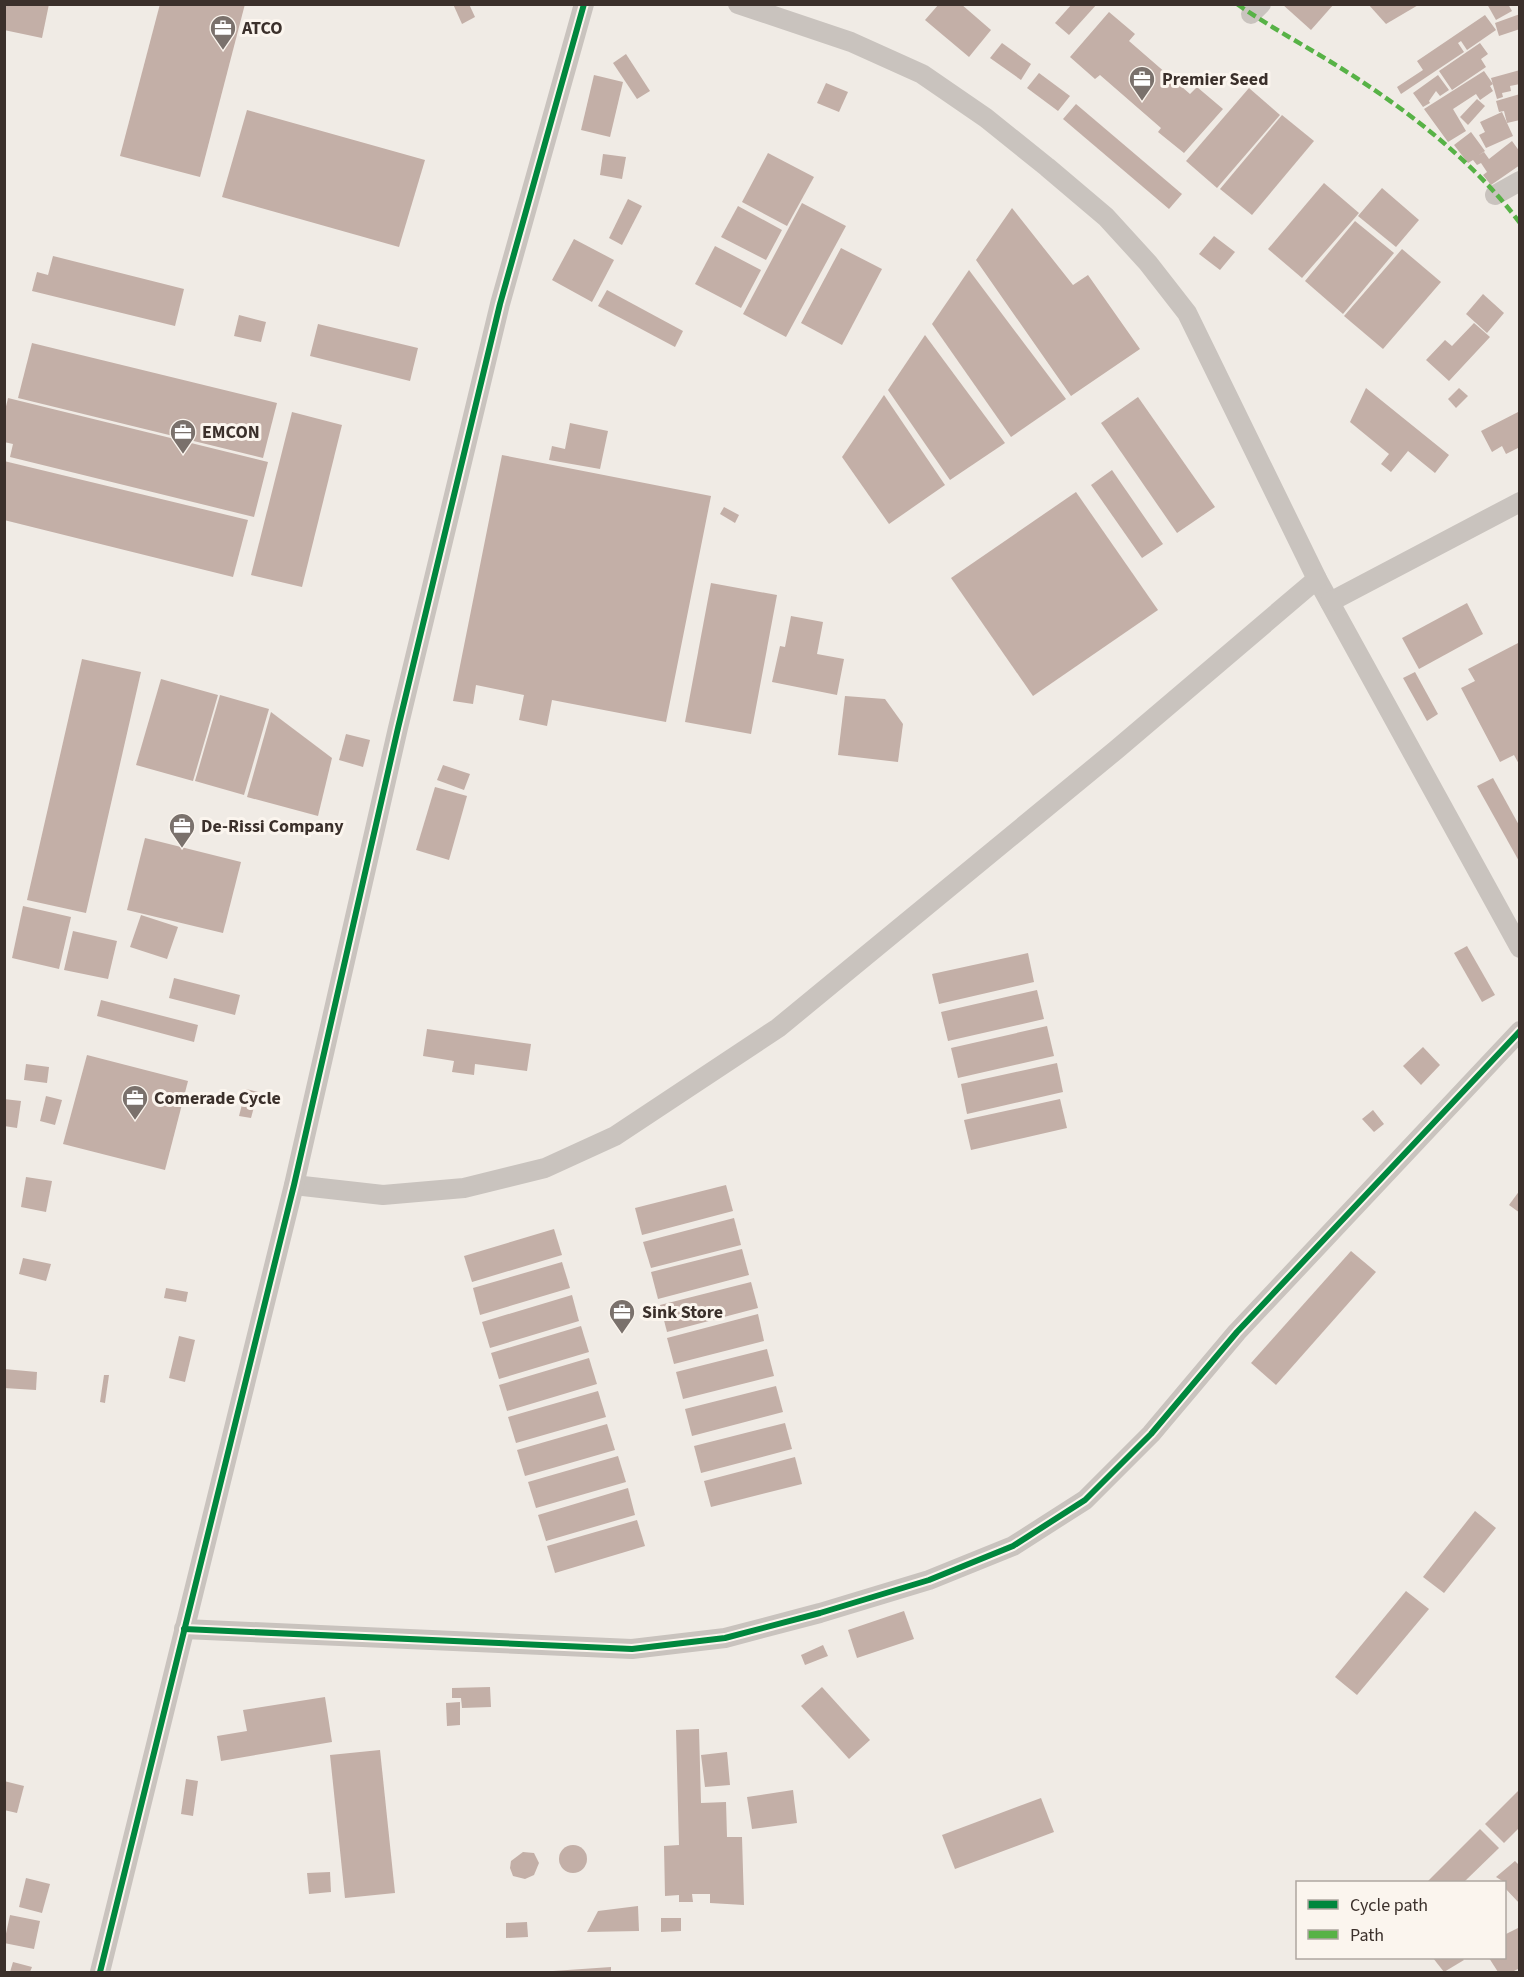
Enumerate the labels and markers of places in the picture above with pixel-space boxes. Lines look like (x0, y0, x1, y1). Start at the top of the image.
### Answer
office icon: ATCO (208, 13, 238, 51)
place label: ATCO (241, 16, 283, 41)
office icon: Premier Seed (1127, 64, 1157, 102)
place label: Premier Seed (1162, 67, 1269, 92)
office icon: EMCON (168, 417, 198, 455)
place label: EMCON (202, 420, 260, 445)
office icon: De-Rissi Company (167, 811, 197, 849)
place label: De-Rissi Company (201, 814, 344, 839)
office icon: Comerade Cycle (120, 1083, 150, 1121)
place label: Comerade Cycle (154, 1086, 281, 1111)
office icon: Sink Store (607, 1297, 637, 1335)
place label: Sink Store (642, 1300, 723, 1325)

